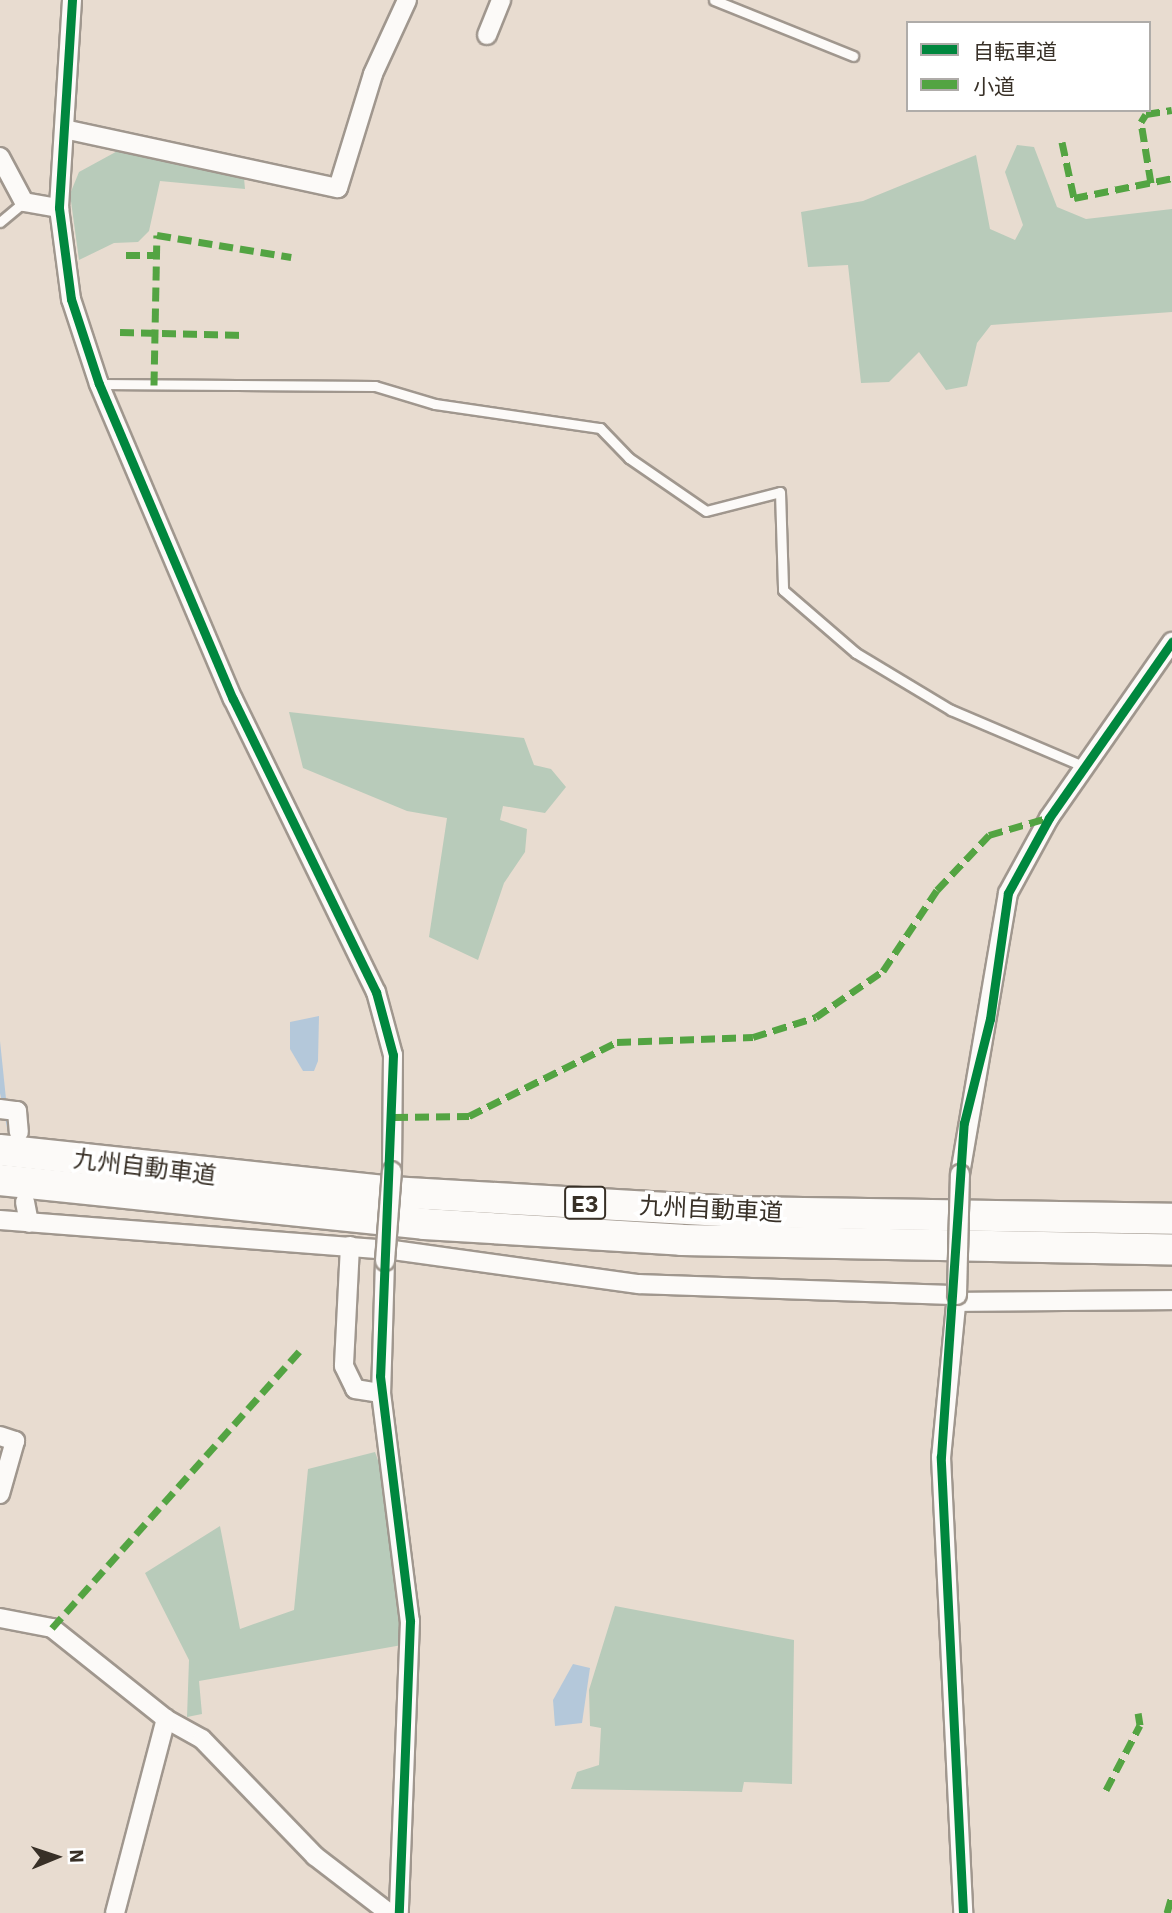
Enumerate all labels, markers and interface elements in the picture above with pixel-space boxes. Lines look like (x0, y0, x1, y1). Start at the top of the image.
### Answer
legend (906, 21, 1151, 112)
text: 自転車道 (973, 37, 1057, 65)
text: 小道 (973, 72, 1015, 100)
street label: 九州自動車道 (72, 1144, 218, 1190)
road number: E3 (564, 1184, 606, 1222)
street label: 九州自動車道 (638, 1191, 784, 1227)
north arrow (21, 1822, 91, 1892)
text: N (65, 1849, 89, 1864)

